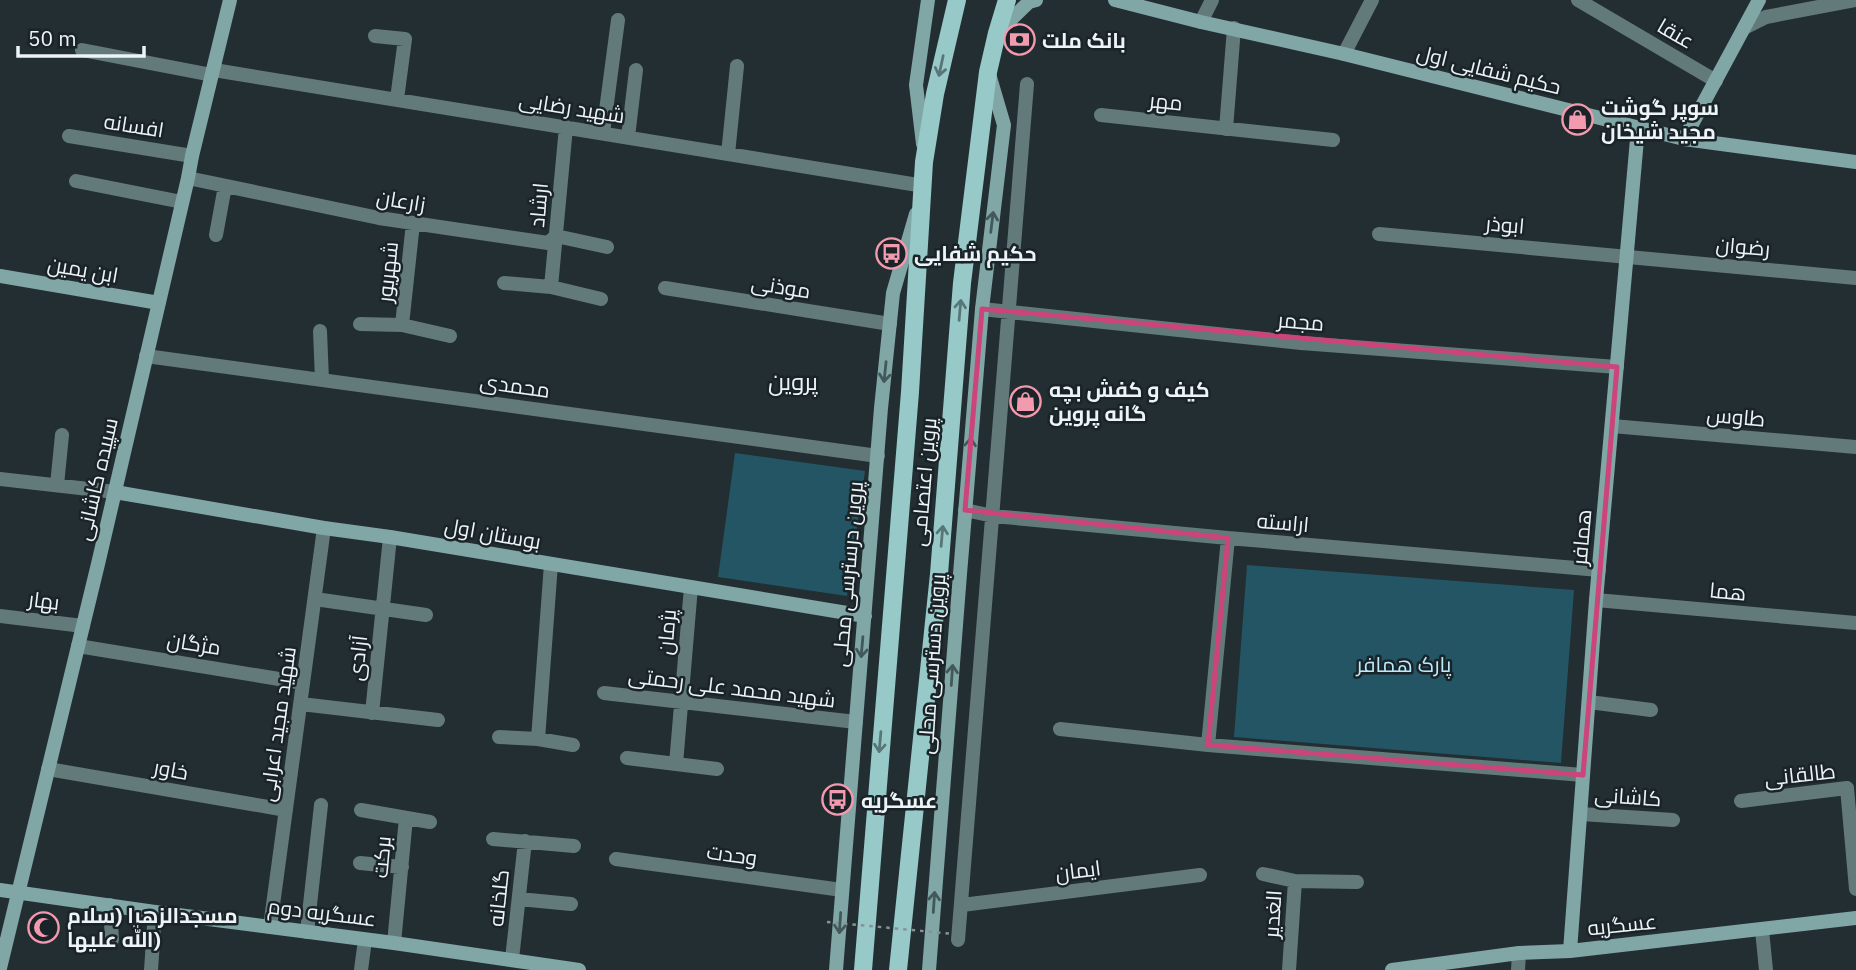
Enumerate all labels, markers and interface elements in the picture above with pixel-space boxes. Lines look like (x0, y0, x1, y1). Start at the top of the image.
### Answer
street label: عنقا (1652, 11, 1700, 55)
scale bar (18, 14, 144, 58)
bank icon: بانک ملت (1002, 23, 1036, 57)
text: 50 m (28, 24, 77, 52)
place label: بانک ملت (1042, 26, 1126, 54)
street label: حکیم شفایی اول (1414, 38, 1564, 101)
one-way arrow (934, 54, 947, 77)
street label: شهید رضایی (517, 85, 627, 129)
street label: مهر (1147, 85, 1184, 117)
place label: سوپر گوشت مجید شیخان (1601, 93, 1719, 145)
shop icon: سوپر گوشت مجید شیخان (1561, 102, 1595, 136)
street label: افسانه (102, 106, 166, 144)
street label: ارشاد (522, 181, 554, 229)
street label: زارعان (374, 182, 428, 218)
street label: ابوذر (1483, 208, 1526, 240)
one-way arrow (986, 211, 999, 234)
street label: رضوان (1715, 230, 1771, 262)
bus stop icon: حکیم شفایی (874, 236, 908, 270)
place label: حکیم شفایی (914, 239, 1037, 268)
street label: شهریور (370, 240, 404, 305)
street label: ابن یمین (45, 249, 121, 289)
street label: موذنی (749, 267, 813, 305)
one-way arrow (954, 299, 967, 321)
street label: مجمر (1276, 305, 1325, 337)
one-way arrow (878, 360, 891, 382)
district label: پروین (768, 365, 819, 398)
street label: محمدی (478, 366, 552, 404)
place label: کیف و کفش بچه گانه پروین (1049, 375, 1210, 429)
shop icon: کیف و کفش بچه گانه پروین (1009, 384, 1043, 418)
street label: طاوس (1706, 399, 1766, 433)
street label: سپیده کاشانی (68, 415, 124, 543)
street label: پروین اعتصامی (903, 416, 944, 548)
one-way arrow (964, 438, 977, 460)
street label: پروین درسترسی محلی (825, 480, 870, 668)
street label: اراسته (1256, 506, 1310, 538)
street label: همافر (1565, 508, 1597, 567)
street label: بوستان اول (443, 511, 543, 555)
one-way arrow (936, 526, 949, 548)
street label: پروین دسترسی محلی (911, 573, 952, 755)
street label: هما (1708, 575, 1748, 607)
street label: بهار (26, 584, 61, 616)
street label: پژمان (650, 608, 683, 656)
street label: مژگان (165, 625, 223, 661)
street label: آزادی (341, 633, 373, 682)
one-way arrow (855, 635, 868, 658)
street label: شهید مجید اعرابی (252, 645, 302, 803)
park label: پارک همافر (1356, 650, 1452, 679)
street label: شهید محمد علی رحمتی (627, 660, 837, 714)
one-way arrow (946, 664, 959, 687)
one-way arrow (873, 730, 886, 753)
street label: خاور (150, 752, 191, 786)
street label: طالقانی (1763, 756, 1837, 792)
street label: کاشانی (1594, 780, 1662, 812)
bus stop icon: عسگریه (821, 783, 855, 817)
place label: عسگریه (861, 786, 937, 814)
street label: برکت (365, 835, 397, 879)
street label: وحدت (705, 837, 759, 871)
street label: ایمان (1054, 853, 1102, 887)
street label: گلخانه (481, 868, 515, 928)
street label: الغدیر (1256, 889, 1288, 940)
street label: عسگریه دوم (266, 891, 378, 934)
one-way arrow (928, 891, 941, 914)
place label: مسجدالزهرا (سلام الله علیها) (67, 901, 238, 953)
street label: عسگریه (1586, 906, 1658, 942)
mosque icon: مسجدالزهرا (سلام الله علیها) (27, 910, 61, 944)
one-way arrow (833, 911, 846, 934)

